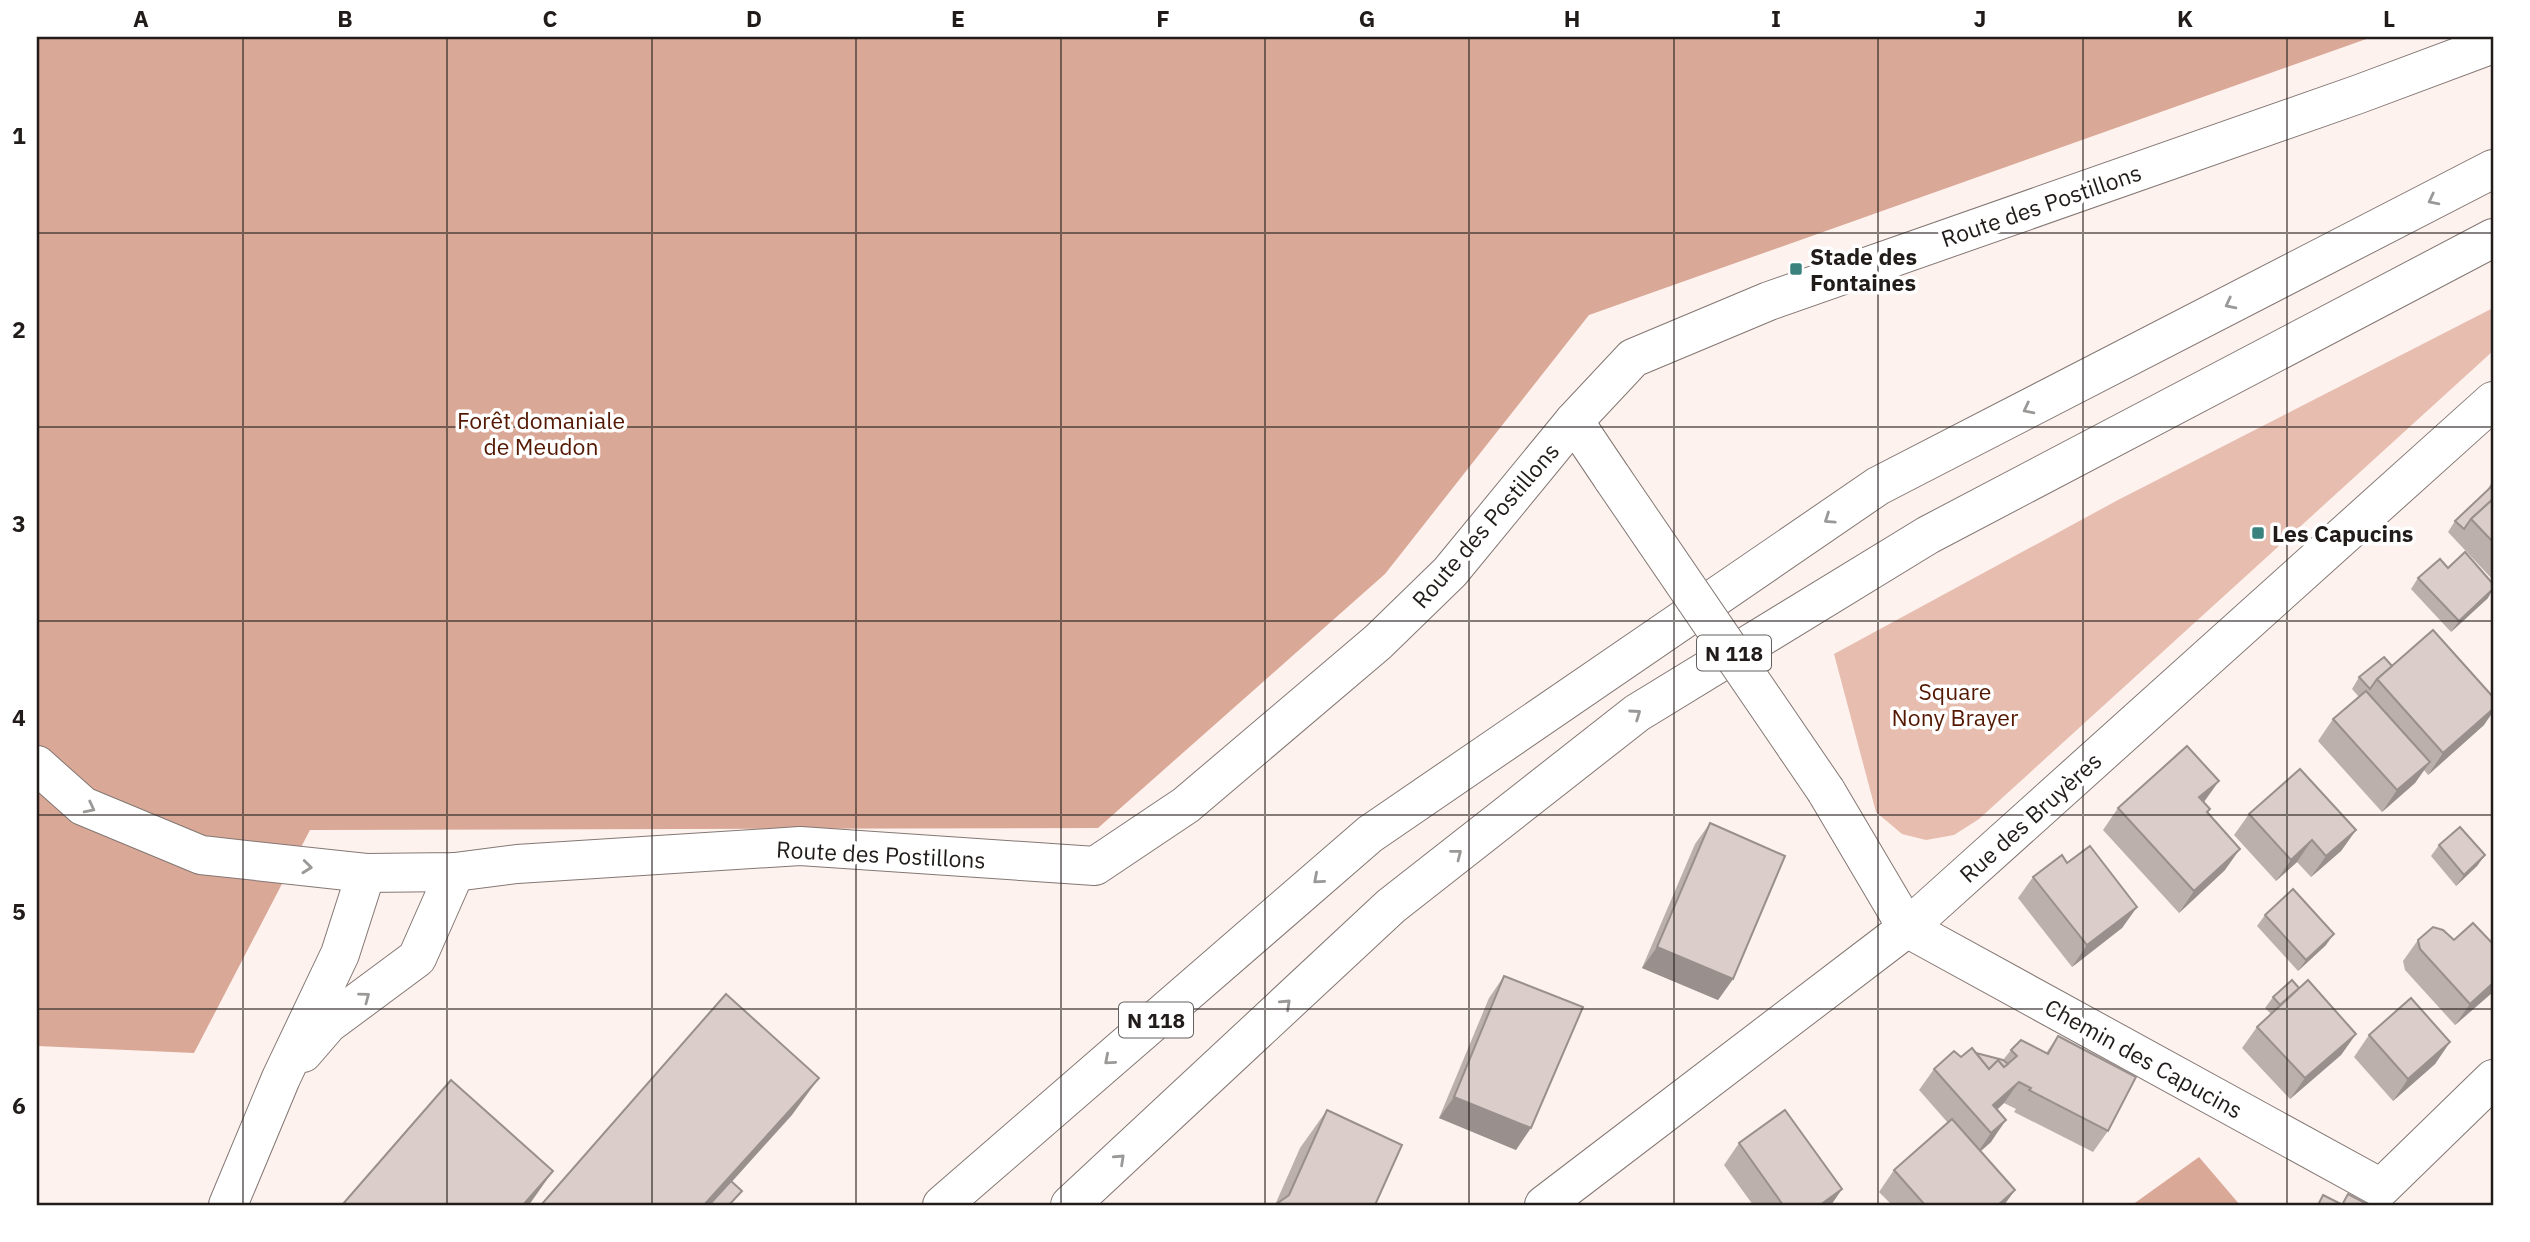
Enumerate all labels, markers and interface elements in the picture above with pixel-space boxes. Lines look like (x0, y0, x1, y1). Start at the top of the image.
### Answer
text: A (133, 3, 149, 33)
text: B (337, 3, 353, 33)
text: C (543, 3, 558, 33)
text: D (746, 3, 762, 33)
text: E (951, 3, 965, 33)
text: F (1156, 3, 1170, 33)
text: G (1359, 3, 1375, 33)
text: H (1564, 3, 1580, 33)
text: I (1771, 3, 1781, 33)
text: J (1974, 3, 1986, 33)
text: K (2177, 3, 2193, 33)
text: L (2383, 3, 2395, 33)
text: 1 (12, 120, 26, 150)
street label: Route des Postillons (1937, 157, 2145, 253)
one-way arrow (2427, 192, 2440, 206)
place label: Stade des Fontaines (1810, 241, 1917, 297)
marker: Stade des Fontaines (1788, 261, 1804, 277)
one-way arrow (2225, 296, 2237, 310)
text: 2 (12, 314, 26, 344)
one-way arrow (2023, 400, 2035, 414)
park label: Forêt domaniale de Meudon (457, 405, 625, 461)
street label: Route des Postillons (1405, 436, 1565, 614)
text: 3 (12, 508, 26, 538)
one-way arrow (1824, 511, 1837, 523)
place label: Les Capucins (2272, 518, 2413, 548)
marker: Les Capucins (2250, 525, 2266, 541)
road number: N 118 (1697, 636, 1771, 670)
park label: Square Nony Brayer (1892, 676, 2019, 732)
text: 4 (12, 702, 26, 732)
one-way arrow (1628, 710, 1641, 722)
street label: Rue des Bruyères (1953, 745, 2107, 889)
one-way arrow (83, 799, 95, 813)
street label: Route des Postillons (775, 834, 987, 874)
one-way arrow (1449, 850, 1462, 862)
one-way arrow (301, 859, 313, 874)
one-way arrow (1313, 871, 1326, 883)
text: 5 (12, 896, 26, 926)
street label: Chemin des Capucins (2040, 991, 2248, 1125)
one-way arrow (357, 993, 370, 1005)
one-way arrow (1278, 999, 1291, 1012)
road number: N 118 (1119, 1002, 1193, 1038)
one-way arrow (1105, 1052, 1118, 1064)
text: 6 (12, 1090, 26, 1120)
one-way arrow (1112, 1154, 1125, 1167)

